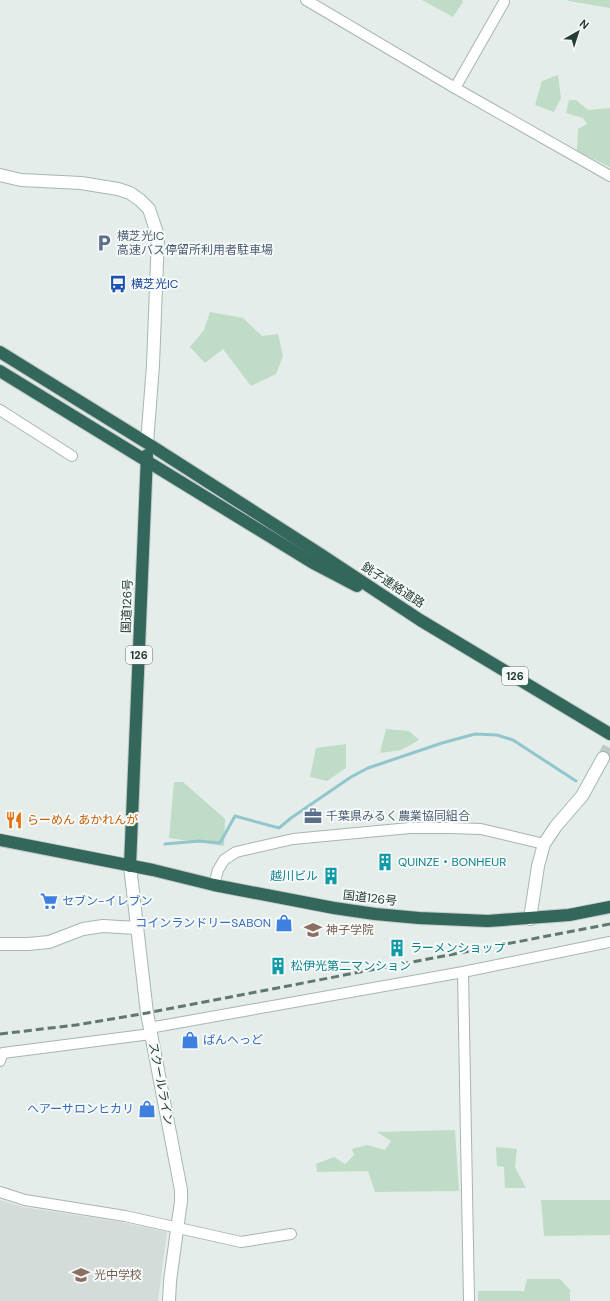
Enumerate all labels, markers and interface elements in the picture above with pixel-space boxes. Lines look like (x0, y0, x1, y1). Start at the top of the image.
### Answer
north arrow (558, 12, 598, 52)
text: N (577, 16, 592, 32)
place label: 横芝光IC 高速バス停留所利用者駐車場 (117, 228, 273, 258)
parking icon: 横芝光IC 高速バス停留所利用者駐車場 (94, 233, 114, 253)
bus stop icon: 横芝光IC (108, 274, 128, 294)
place label: 横芝光IC (131, 276, 179, 292)
street label: 銚子連絡道路 (358, 559, 428, 611)
street label: 国道126号 (118, 579, 136, 633)
road number: 126 (126, 646, 152, 664)
road number: 126 (502, 667, 528, 685)
office icon: 千葉県みるく農業協同組合 (303, 806, 323, 826)
place label: 千葉県みるく農業協同組合 (326, 808, 470, 824)
restaurant icon: らーめん あかれんが (4, 810, 24, 830)
place label: らーめん あかれんが (27, 812, 138, 828)
building icon: QUINZE・BONHEUR (375, 852, 395, 872)
place label: QUINZE・BONHEUR (398, 854, 506, 870)
building icon: 越川ビル (321, 866, 341, 886)
place label: 越川ビル (270, 868, 318, 884)
street label: 国道126号 (342, 887, 398, 909)
supermarket icon: セブン-イレブン (39, 891, 59, 911)
place label: セブン-イレブン (62, 893, 153, 909)
shop icon: コインランドリーSABON (274, 913, 294, 933)
place label: コインランドリーSABON (135, 915, 271, 931)
school or university icon: 神子学院 (303, 920, 323, 940)
place label: 神子学院 (326, 922, 374, 938)
building icon: ラーメンショップ (387, 938, 407, 958)
place label: ラーメンショップ (410, 940, 506, 956)
building icon: 松伊光第二マンション (268, 956, 288, 976)
place label: 松伊光第二マンション (291, 958, 411, 974)
shop icon: ぱんへっど (180, 1030, 200, 1050)
place label: ぱんへっど (203, 1032, 263, 1048)
street label: スクールライン (145, 1041, 177, 1127)
shop icon: ヘアーサロンヒカリ (137, 1099, 157, 1119)
place label: ヘアーサロンヒカリ (27, 1101, 134, 1117)
school or university icon: 光中学校 (71, 1265, 91, 1285)
place label: 光中学校 (94, 1267, 142, 1283)

